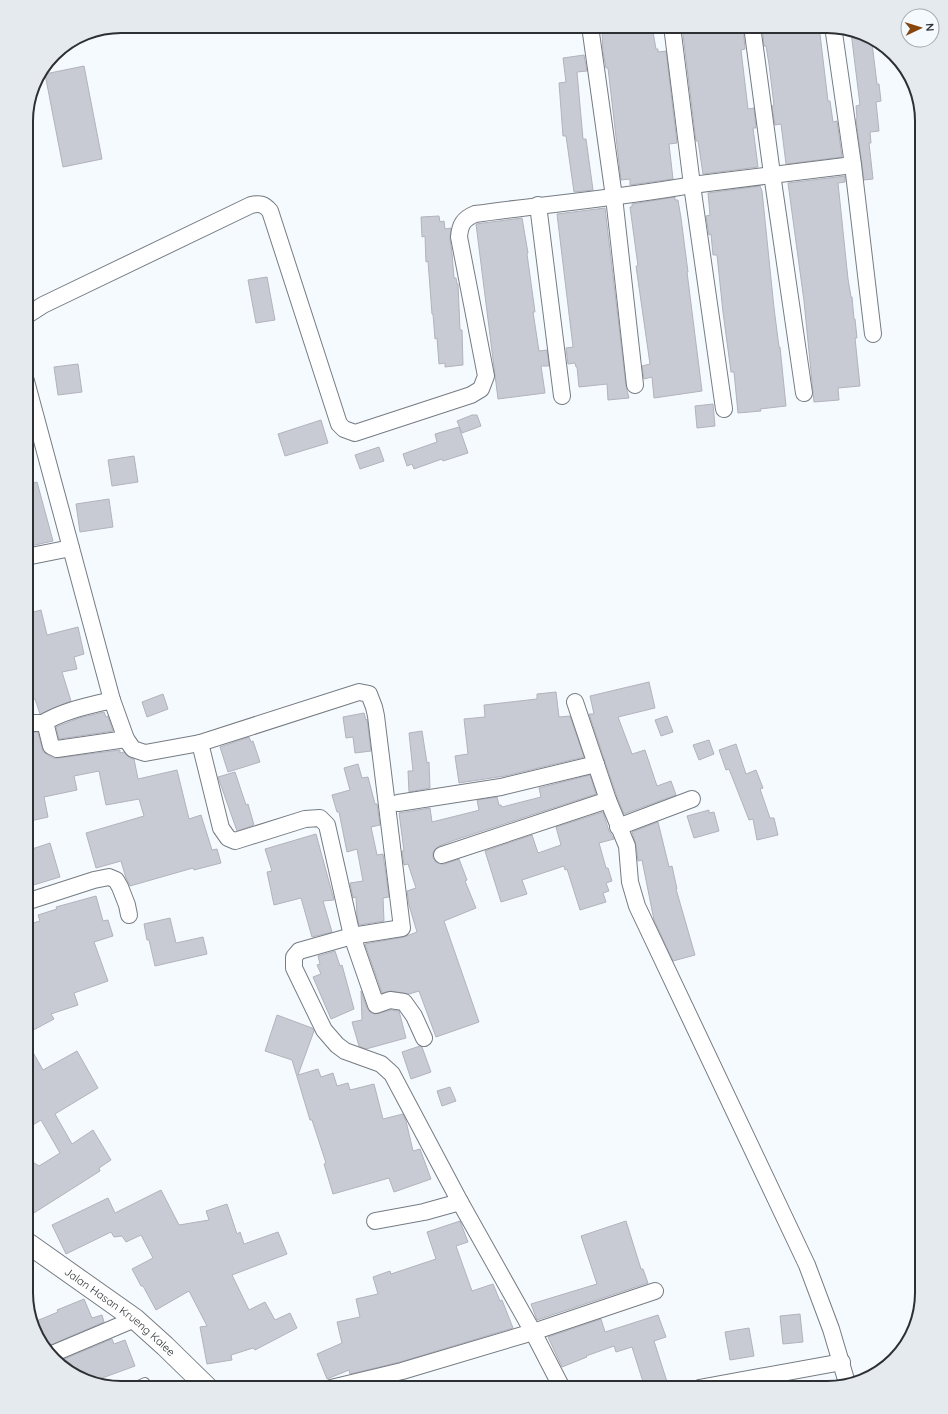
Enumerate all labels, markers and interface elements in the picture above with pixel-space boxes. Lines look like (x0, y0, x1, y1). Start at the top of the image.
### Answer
north arrow (900, 8, 940, 48)
text: N (923, 23, 937, 32)
street label: Jalan Hasan Krueng Kalee (62, 1264, 178, 1359)

